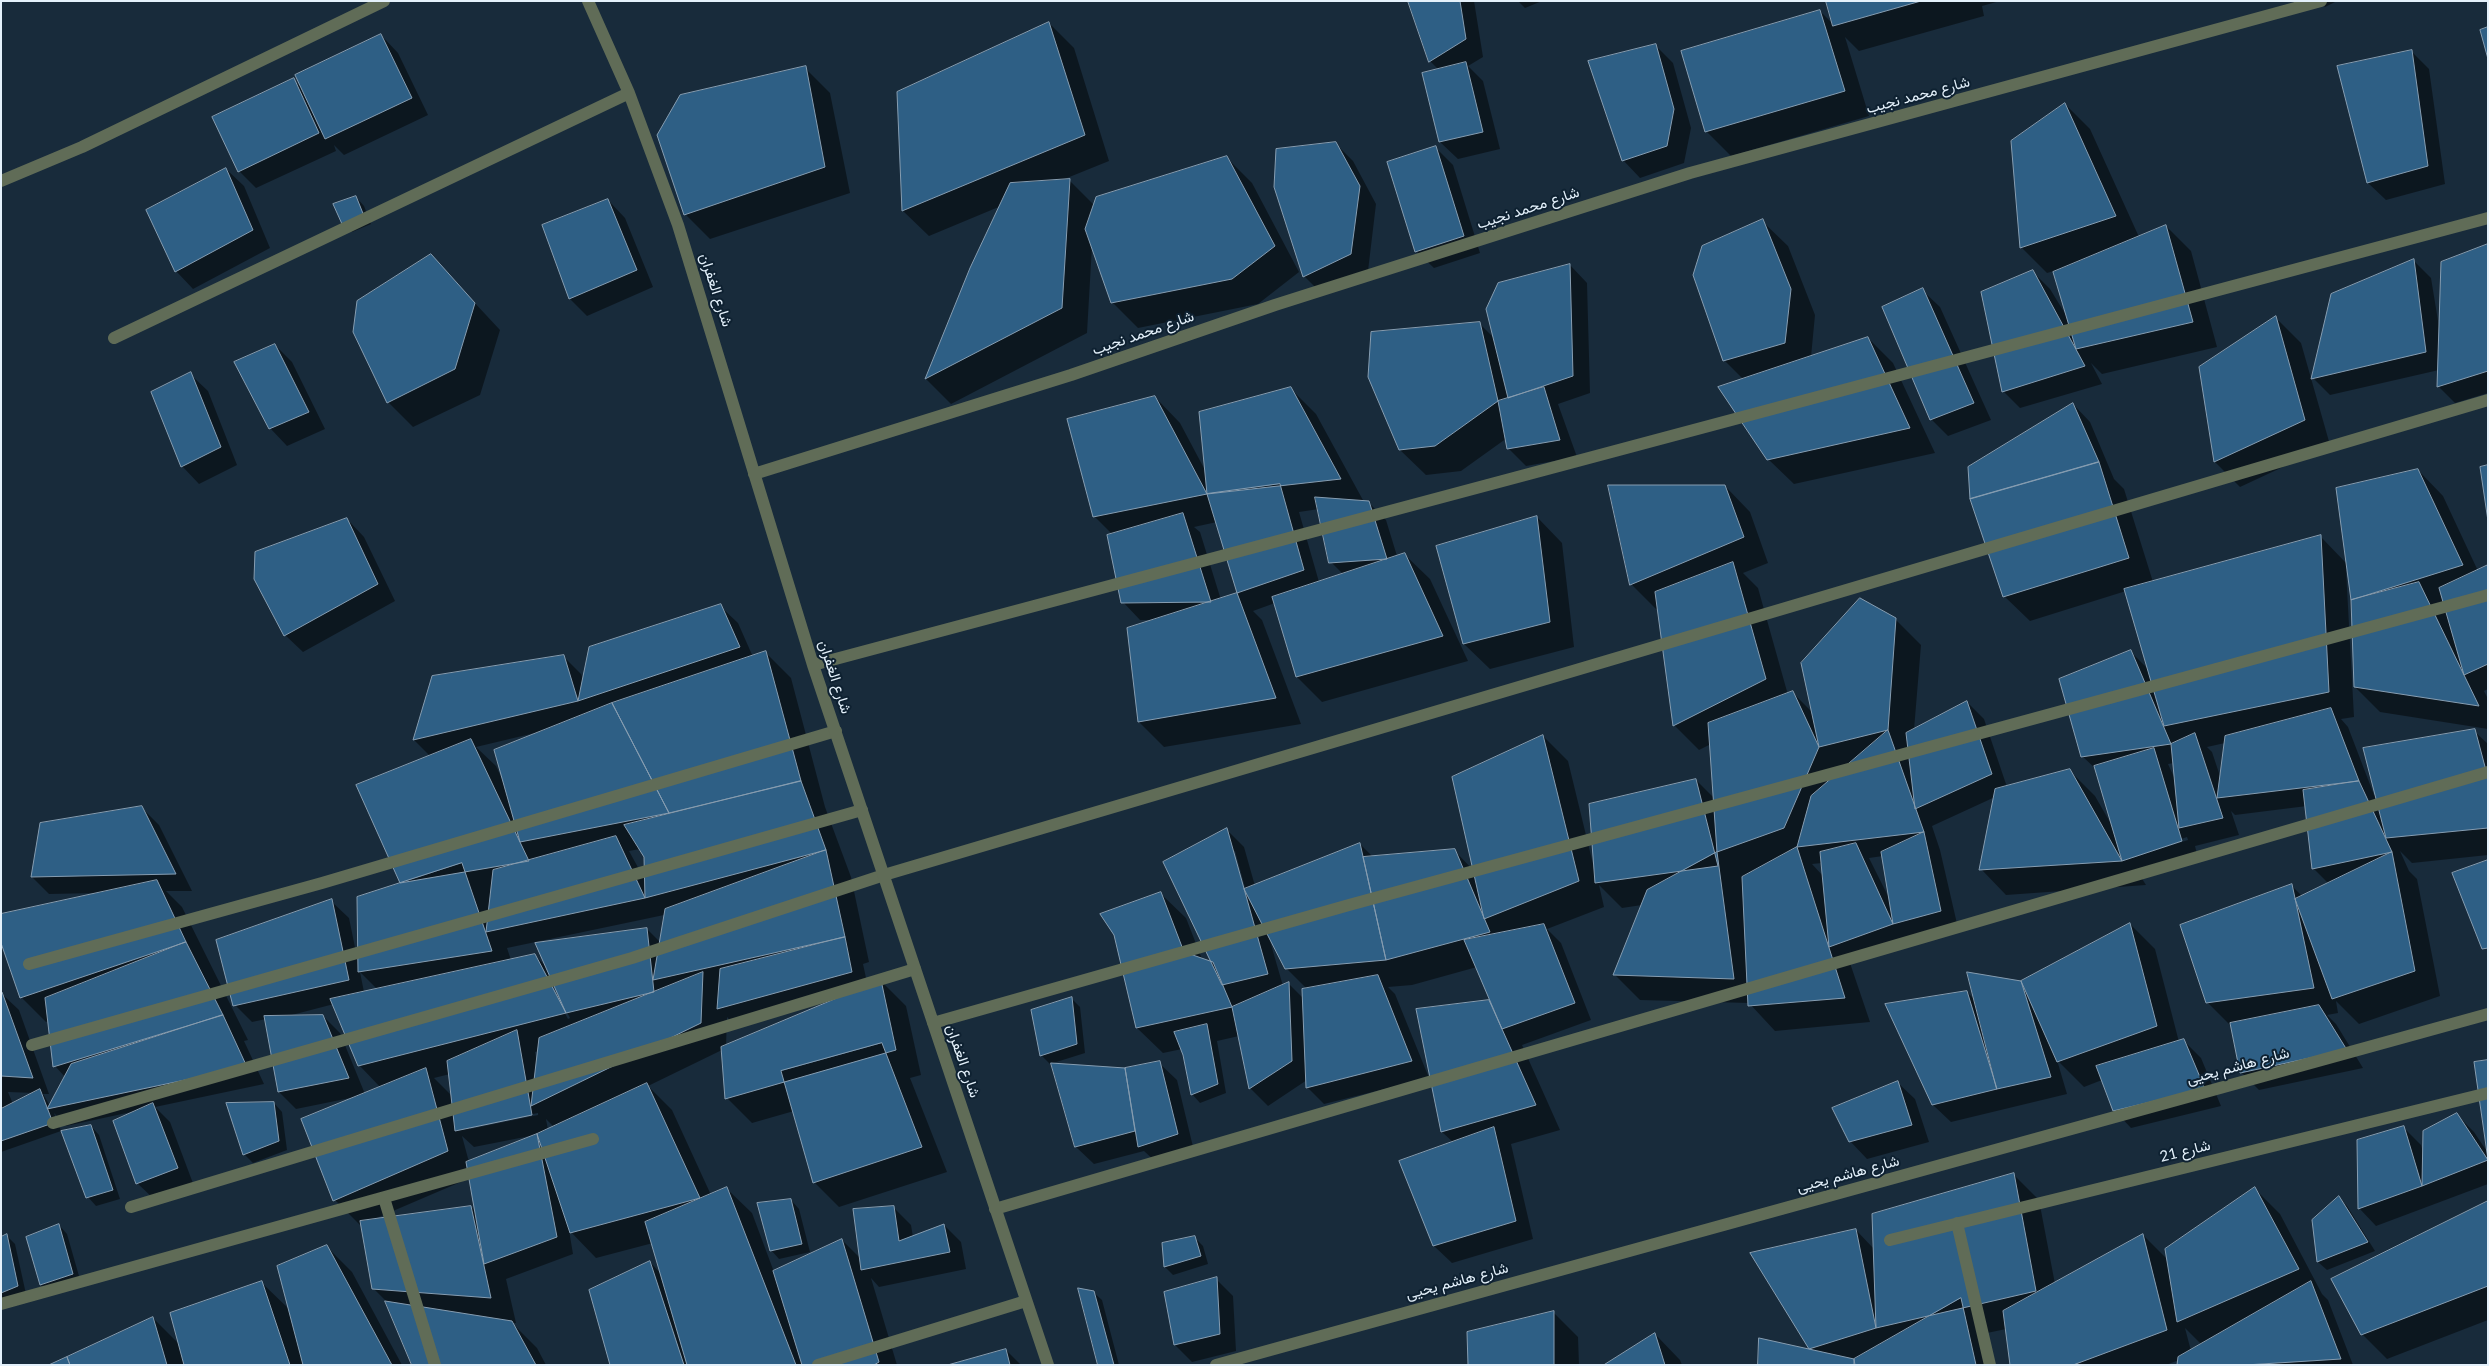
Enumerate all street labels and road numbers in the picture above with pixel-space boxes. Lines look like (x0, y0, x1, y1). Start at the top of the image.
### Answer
street label: شارع محمد نجيب (1864, 73, 1972, 117)
street label: شارع محمد نجيب (1475, 183, 1581, 233)
street label: شارع الغفران (696, 251, 736, 329)
street label: شارع محمد نجيب (1090, 307, 1196, 359)
street label: شارع الغفران (815, 638, 855, 716)
street label: شارع الغفران (942, 1022, 984, 1100)
street label: شارع هاشم يحيى (2185, 1044, 2291, 1088)
street label: شارع 21 (2158, 1136, 2212, 1166)
street label: شارع هاشم يحيى (1795, 1152, 1901, 1196)
street label: شارع هاشم يحيى (1404, 1259, 1510, 1303)

